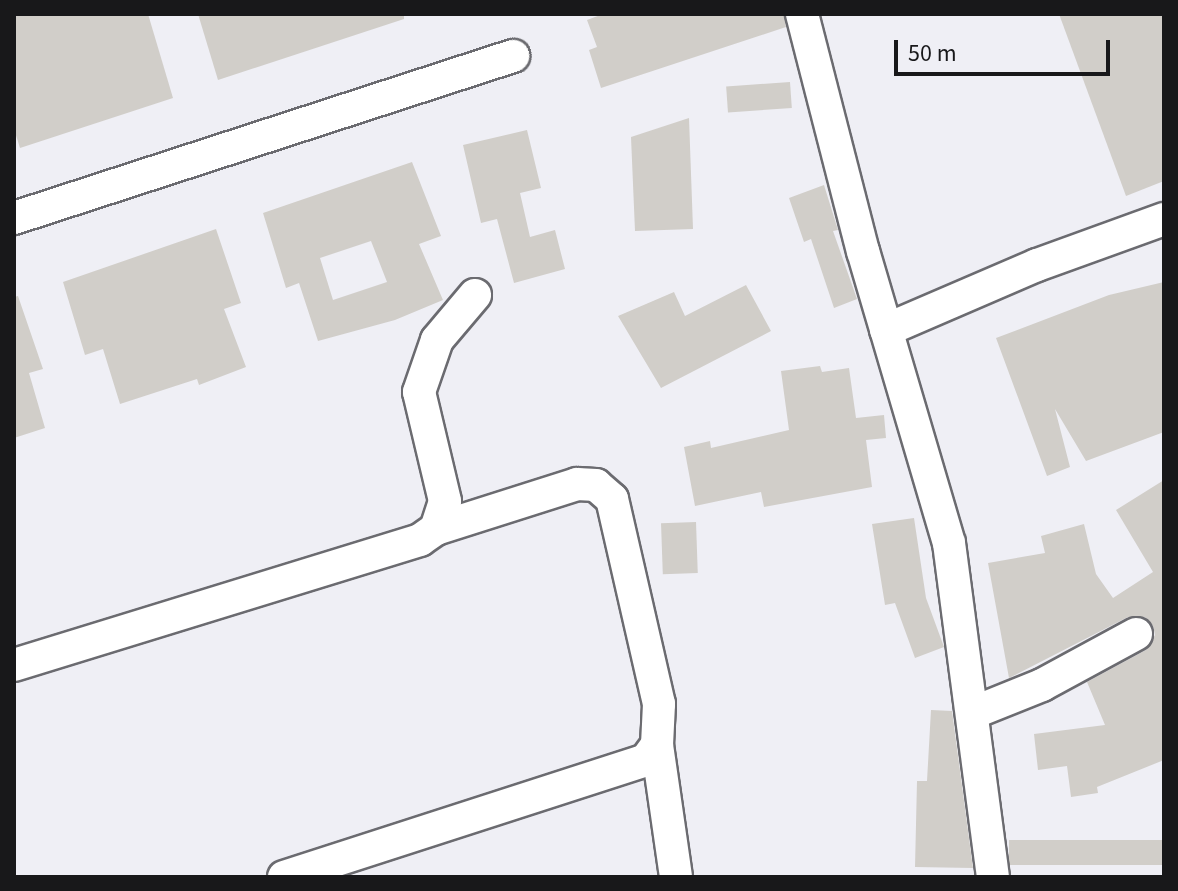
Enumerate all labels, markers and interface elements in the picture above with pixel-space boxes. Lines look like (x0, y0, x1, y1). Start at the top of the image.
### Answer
scale bar (898, 24, 1114, 74)
text: 50 m (908, 36, 957, 71)

